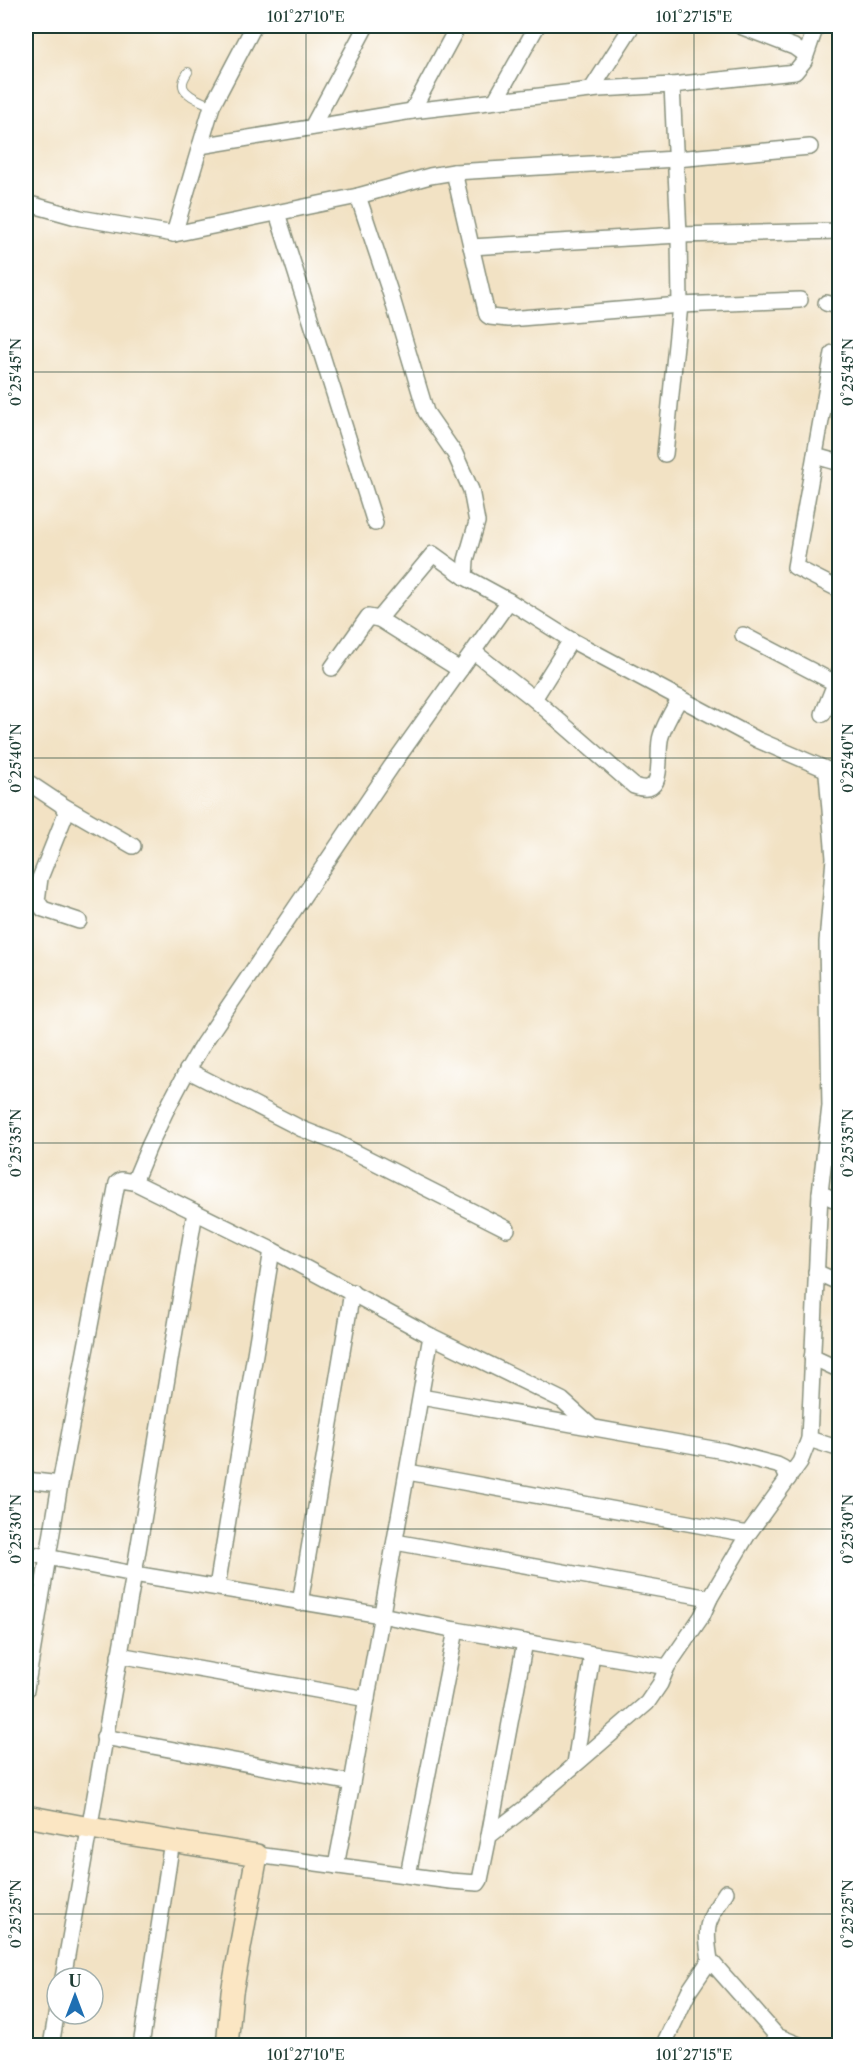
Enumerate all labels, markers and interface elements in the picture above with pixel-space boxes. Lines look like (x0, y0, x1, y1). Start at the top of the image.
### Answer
text: 101°27'10"E (267, 7, 345, 26)
text: 101°27'15"E (656, 7, 732, 26)
text: 0°25'45"N (6, 338, 25, 406)
text: 0°25'45"N (838, 338, 857, 406)
text: 0°25'40"N (6, 723, 25, 793)
text: 0°25'40"N (838, 723, 857, 793)
text: 0°25'35"N (6, 1109, 25, 1177)
text: 0°25'35"N (838, 1109, 857, 1177)
text: 0°25'30"N (6, 1494, 25, 1564)
text: 0°25'30"N (838, 1494, 857, 1564)
text: 0°25'25"N (6, 1879, 25, 1949)
text: 0°25'25"N (838, 1879, 857, 1949)
north arrow (45, 1966, 105, 2026)
text: U (69, 1971, 82, 1991)
text: 101°27'10"E (267, 2045, 345, 2064)
text: 101°27'15"E (656, 2045, 732, 2064)

